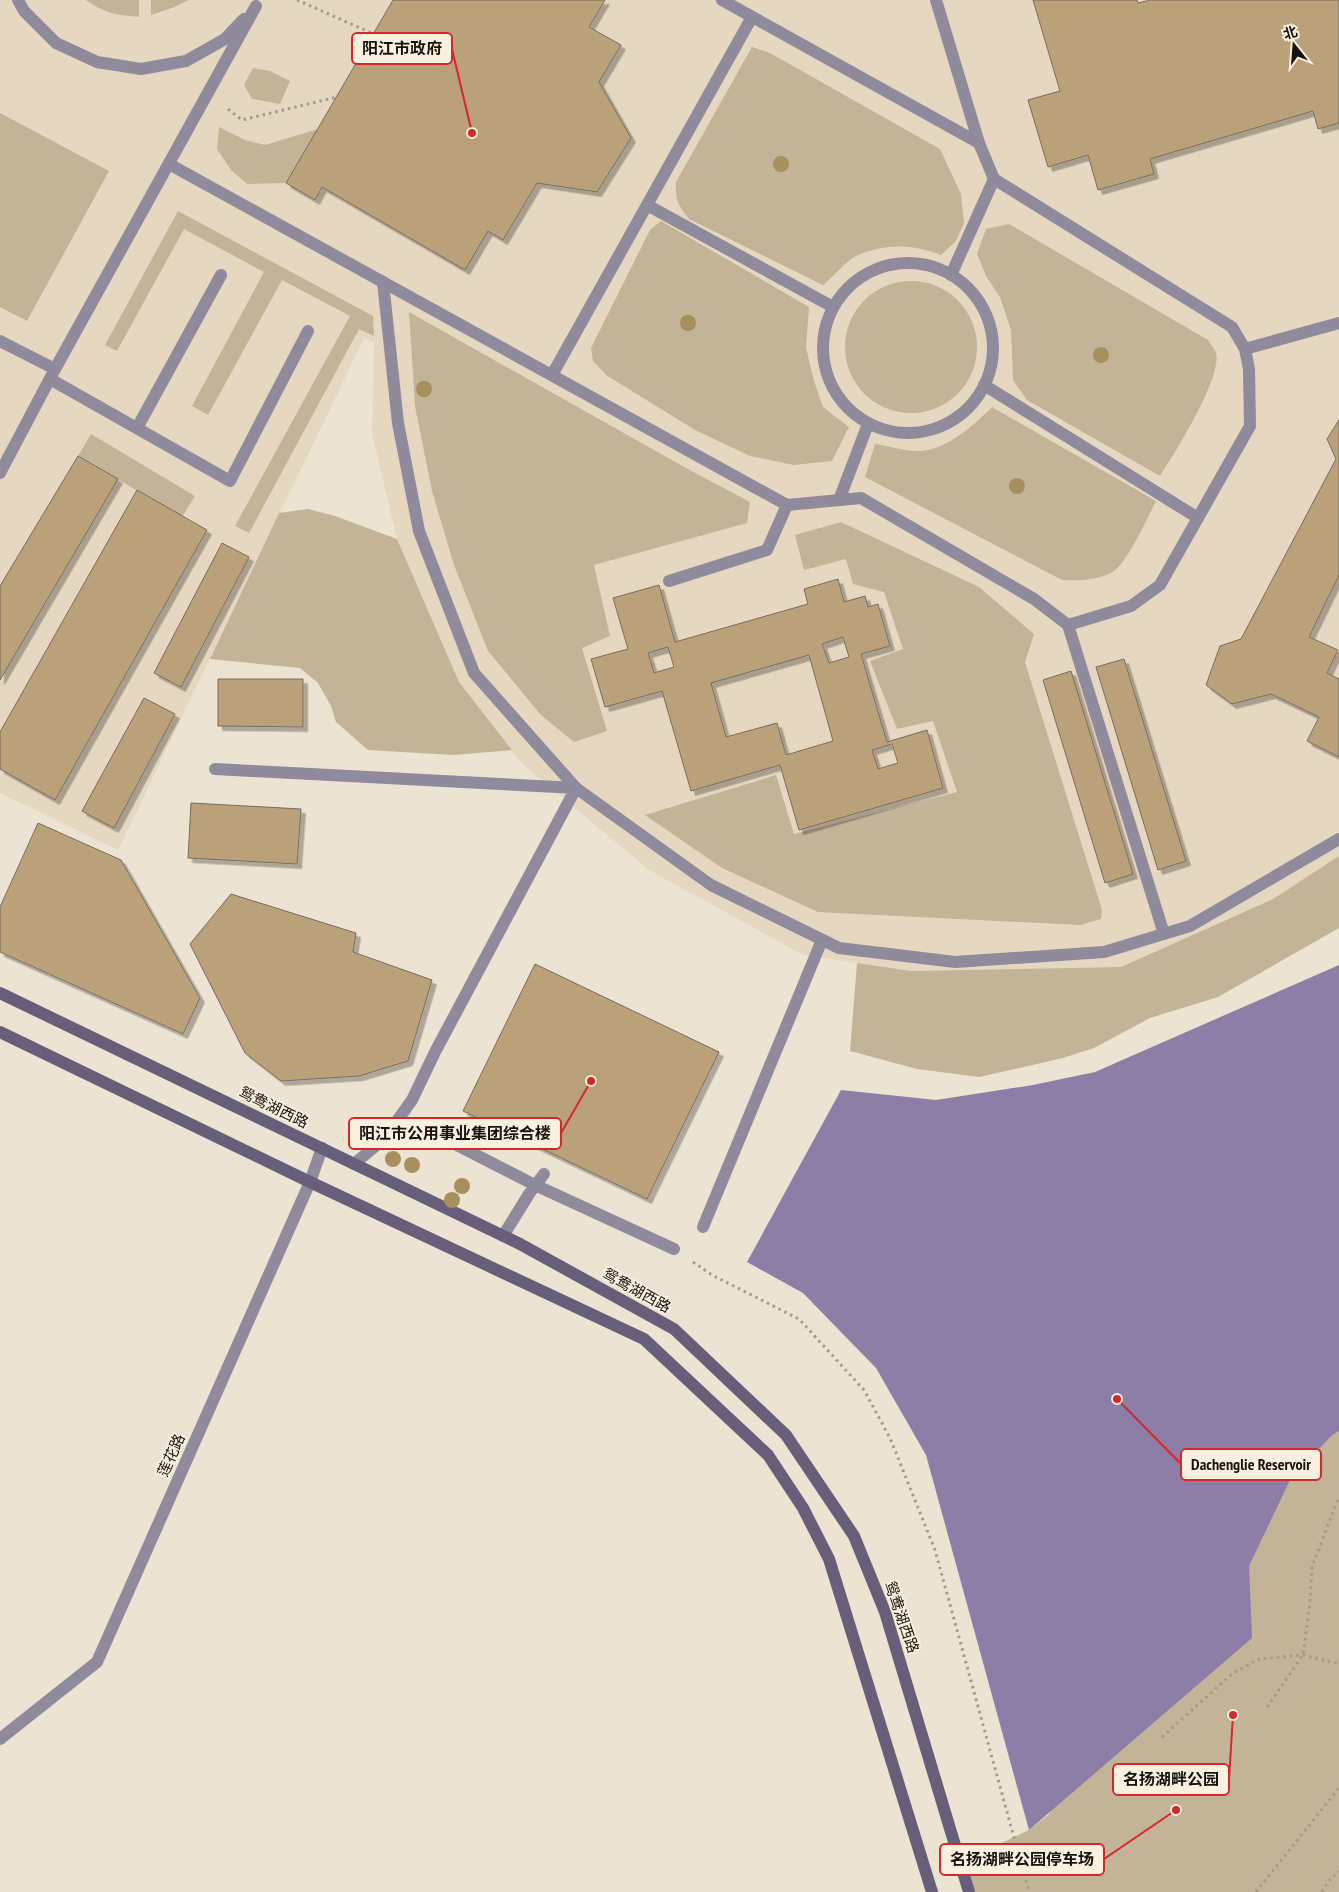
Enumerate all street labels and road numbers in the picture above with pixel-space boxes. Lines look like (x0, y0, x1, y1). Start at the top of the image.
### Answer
street label: 鸳鸯湖西路 (236, 1082, 312, 1132)
street label: 鸳鸯湖西路 (600, 1264, 674, 1316)
street label: 莲花路 (153, 1431, 189, 1479)
street label: 鸳鸯湖西路 (881, 1578, 923, 1656)

